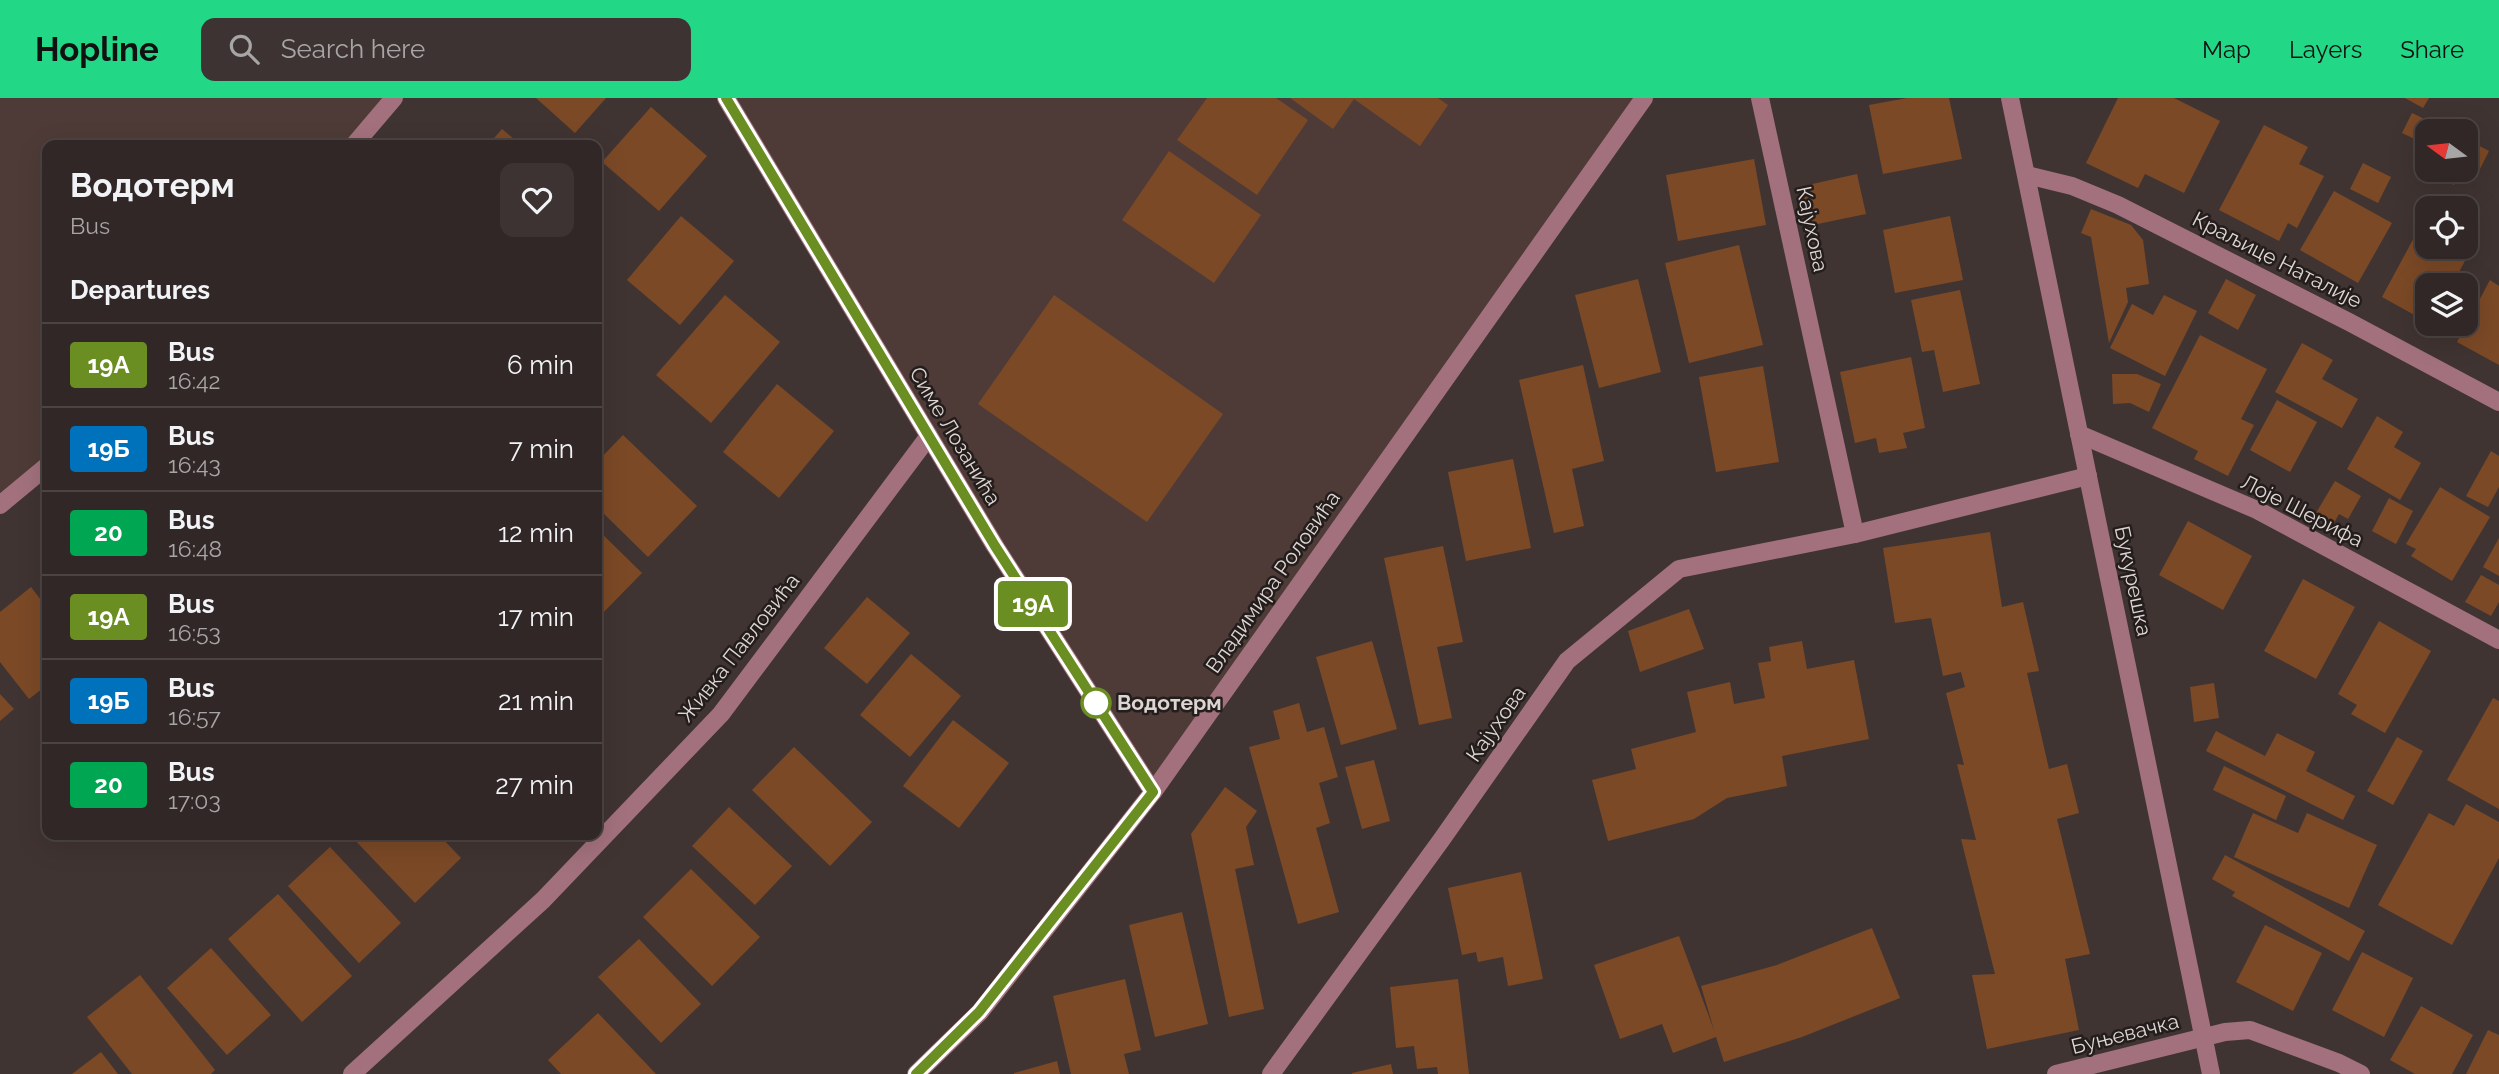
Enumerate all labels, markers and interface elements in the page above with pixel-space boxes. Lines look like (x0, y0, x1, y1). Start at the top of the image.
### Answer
search box (201, 18, 691, 81)
text: Hopline (35, 30, 159, 69)
icon: search (225, 30, 263, 68)
text: Search here (281, 34, 425, 64)
text: Map (2202, 35, 2251, 64)
text: Layers (2289, 35, 2362, 64)
text: Share (2400, 35, 2464, 64)
north arrow (2415, 119, 2478, 182)
map controls (2415, 119, 2478, 336)
button: heart (500, 163, 574, 237)
text: Водотерм (70, 166, 234, 205)
street label: Кајухова (1791, 184, 1834, 274)
button: locate (2415, 196, 2478, 259)
street label: Краљице Наталије (2189, 206, 2366, 313)
text: Bus (70, 212, 110, 239)
button: layers (2415, 273, 2478, 336)
text: Departures (70, 275, 210, 305)
text: Bus (168, 337, 215, 367)
text: 19А (87, 350, 130, 379)
text: 6 min (507, 350, 574, 380)
street label: Симе Лозанића (904, 362, 1006, 509)
text: 16:42 (168, 367, 221, 394)
text: Bus (168, 421, 215, 451)
text: 19Б (87, 434, 130, 463)
text: 7 min (509, 434, 574, 464)
text: 16:43 (168, 451, 221, 478)
street label: Лоје Шерифа (2237, 469, 2368, 552)
street label: Владимира Роловића (1200, 486, 1345, 678)
text: Bus (168, 505, 215, 535)
text: 20 (94, 518, 123, 547)
text: 12 min (498, 518, 574, 548)
street label: Букурешка (2110, 524, 2157, 638)
text: 16:48 (168, 535, 222, 562)
street label: Живка Павловића (673, 568, 804, 727)
line badge: 19А (993, 581, 1073, 627)
text: Bus (168, 589, 215, 619)
text: 19А (1012, 589, 1054, 618)
text: 19А (87, 602, 130, 631)
text: 17 min (498, 602, 574, 632)
text: 16:53 (168, 619, 221, 646)
text: Bus (168, 673, 215, 703)
street label: Кајухова (1461, 681, 1531, 766)
text: 19Б (87, 686, 130, 715)
text: 21 min (498, 686, 574, 716)
marker: Водотерм (1081, 688, 1111, 718)
place label: Водотерм (1117, 690, 1222, 715)
text: 16:57 (168, 703, 221, 730)
text: Bus (168, 757, 215, 787)
text: 20 (94, 770, 123, 799)
text: 27 min (495, 770, 574, 800)
text: 17:03 (168, 787, 221, 814)
street label: Буњевачка (2068, 1008, 2181, 1059)

